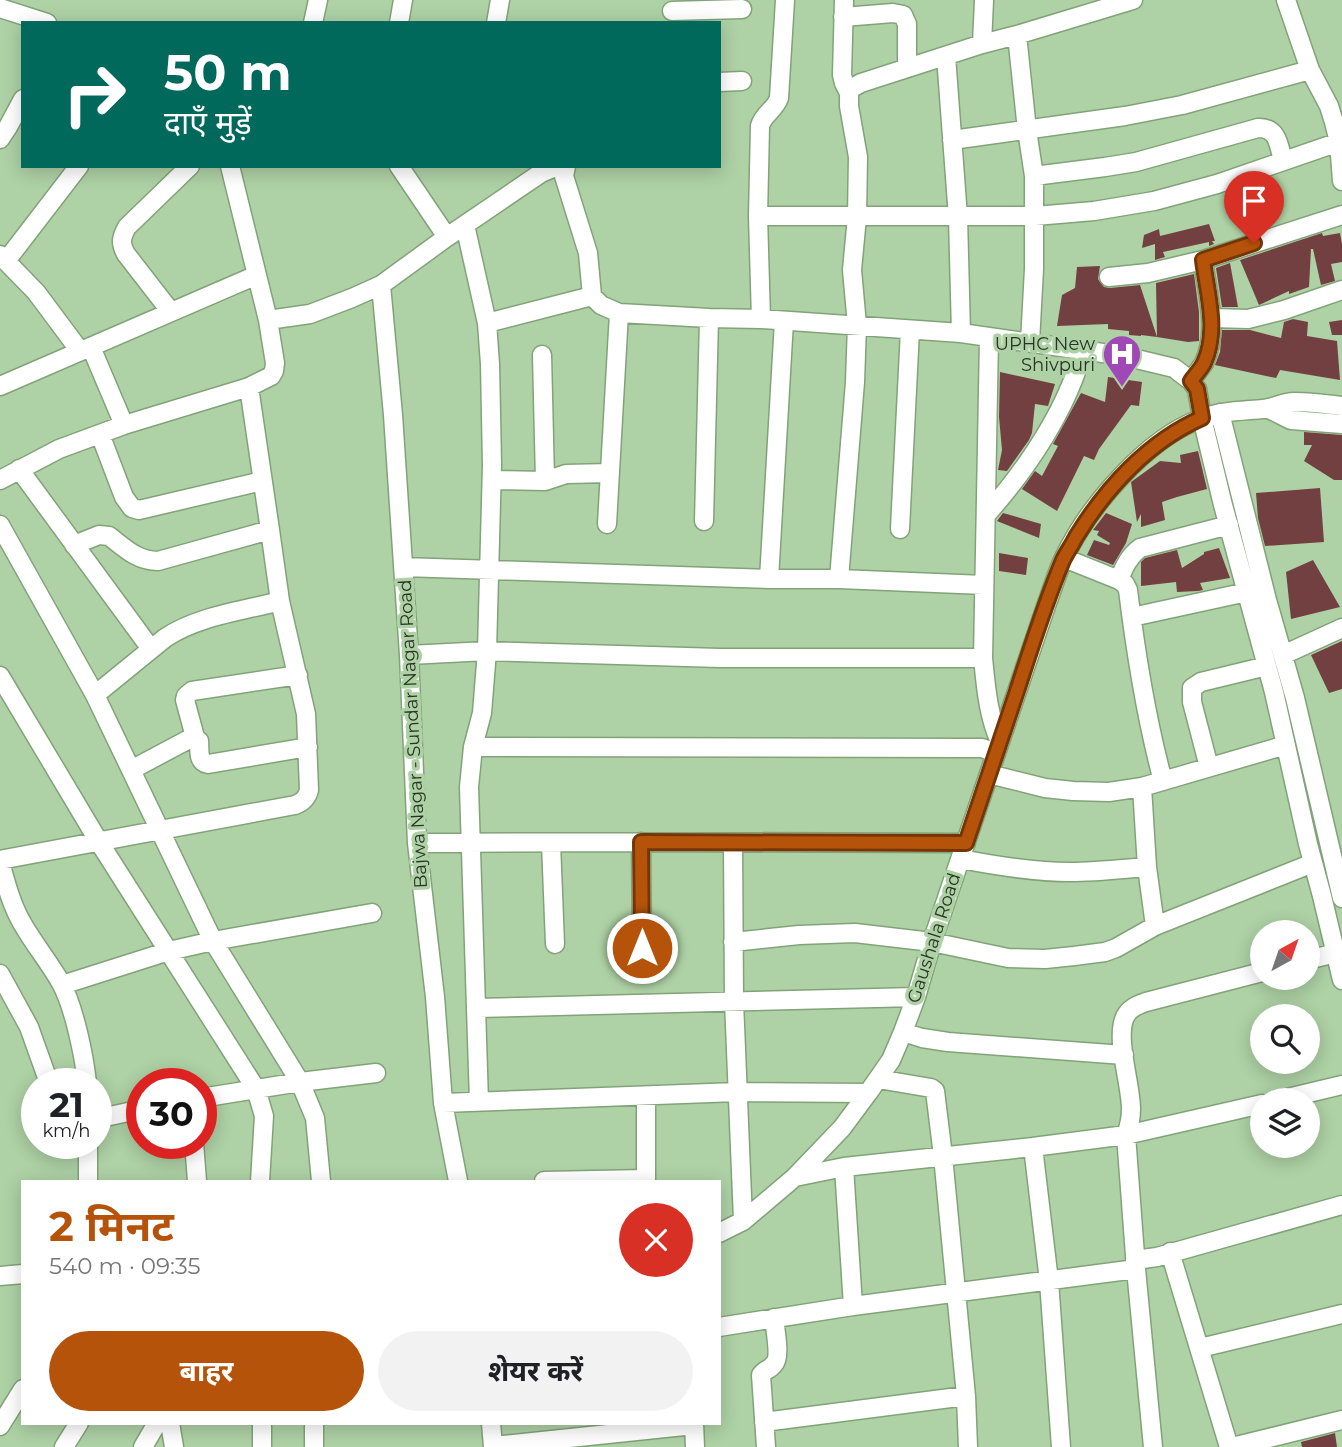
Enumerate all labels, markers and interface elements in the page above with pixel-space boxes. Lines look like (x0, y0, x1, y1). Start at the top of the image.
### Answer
text: 50 m (164, 43, 292, 102)
icon: right (49, 49, 140, 140)
text: दाएँ मुड़ें (164, 103, 252, 142)
pin (1224, 171, 1284, 243)
icon: arrive (1235, 182, 1273, 220)
place label: UPHC New Shivpuri (995, 333, 1095, 376)
hospital icon: UPHC New Shivpuri (1101, 333, 1143, 388)
street label: Bajwa Nagar - Sundar Nagar Road (394, 579, 432, 889)
street label: Gaushala Road (903, 870, 965, 1006)
position arrow (605, 911, 679, 985)
north arrow (1250, 920, 1320, 990)
map controls (1250, 920, 1320, 1158)
button: search (1250, 1004, 1320, 1074)
speed limit sign: 30 (126, 1068, 217, 1159)
text: 21 (49, 1083, 84, 1126)
button: layers (1250, 1088, 1320, 1158)
text: km/h (42, 1120, 91, 1142)
text: 2 मिनट (49, 1200, 174, 1252)
button: close (619, 1203, 693, 1277)
text: 540 m · 09:35 (49, 1252, 201, 1280)
button: बाहर (49, 1331, 364, 1411)
button: शेयर करें (378, 1331, 693, 1411)

